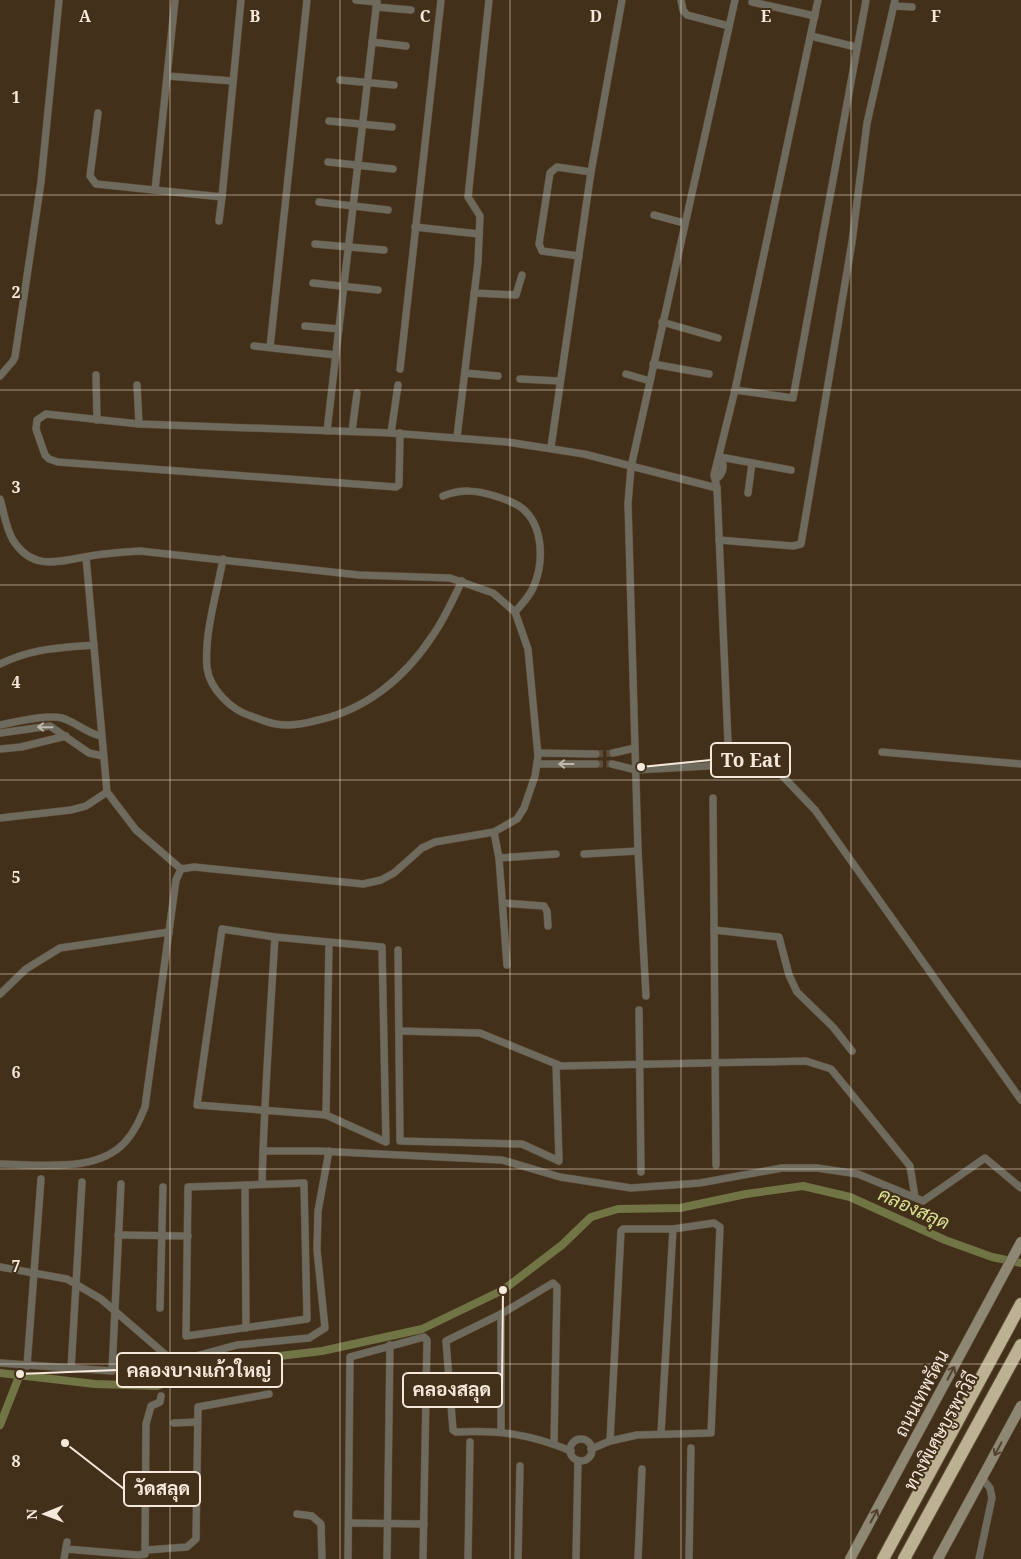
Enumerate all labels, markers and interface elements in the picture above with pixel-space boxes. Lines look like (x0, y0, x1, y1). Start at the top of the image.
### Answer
text: A (79, 5, 92, 27)
text: B (250, 5, 261, 27)
text: C (420, 5, 431, 27)
text: D (590, 5, 602, 27)
text: E (761, 5, 771, 27)
text: F (931, 5, 941, 27)
text: 1 (11, 86, 21, 108)
text: 2 (11, 281, 21, 303)
text: 3 (11, 476, 21, 498)
text: 4 (11, 671, 21, 693)
one-way arrow (38, 723, 54, 732)
callout: To Eat (711, 743, 790, 777)
text: To Eat (721, 747, 781, 773)
one-way arrow (559, 759, 575, 769)
text: 5 (11, 866, 21, 888)
text: 6 (11, 1061, 21, 1083)
water label: คลองสลุด (874, 1181, 954, 1235)
text: 7 (11, 1255, 21, 1277)
street label: ถนนเทพรัตน (888, 1345, 954, 1441)
callout: คลองบางแก้วใหญ่ (117, 1353, 282, 1387)
text: คลองบางแก้วใหญ่ (127, 1357, 271, 1383)
one-way arrow (946, 1366, 956, 1381)
street label: ทางพิเศษบูรพาวิถี (898, 1367, 984, 1496)
callout: คลองสลุด (403, 1373, 502, 1407)
text: คลองสลุด (413, 1376, 491, 1404)
one-way arrow (993, 1441, 1003, 1456)
text: 8 (11, 1450, 21, 1472)
callout: วัดสลุด (124, 1472, 200, 1506)
text: วัดสลุด (134, 1475, 190, 1503)
north arrow (20, 1489, 70, 1539)
text: N (22, 1509, 41, 1520)
one-way arrow (870, 1509, 879, 1524)

